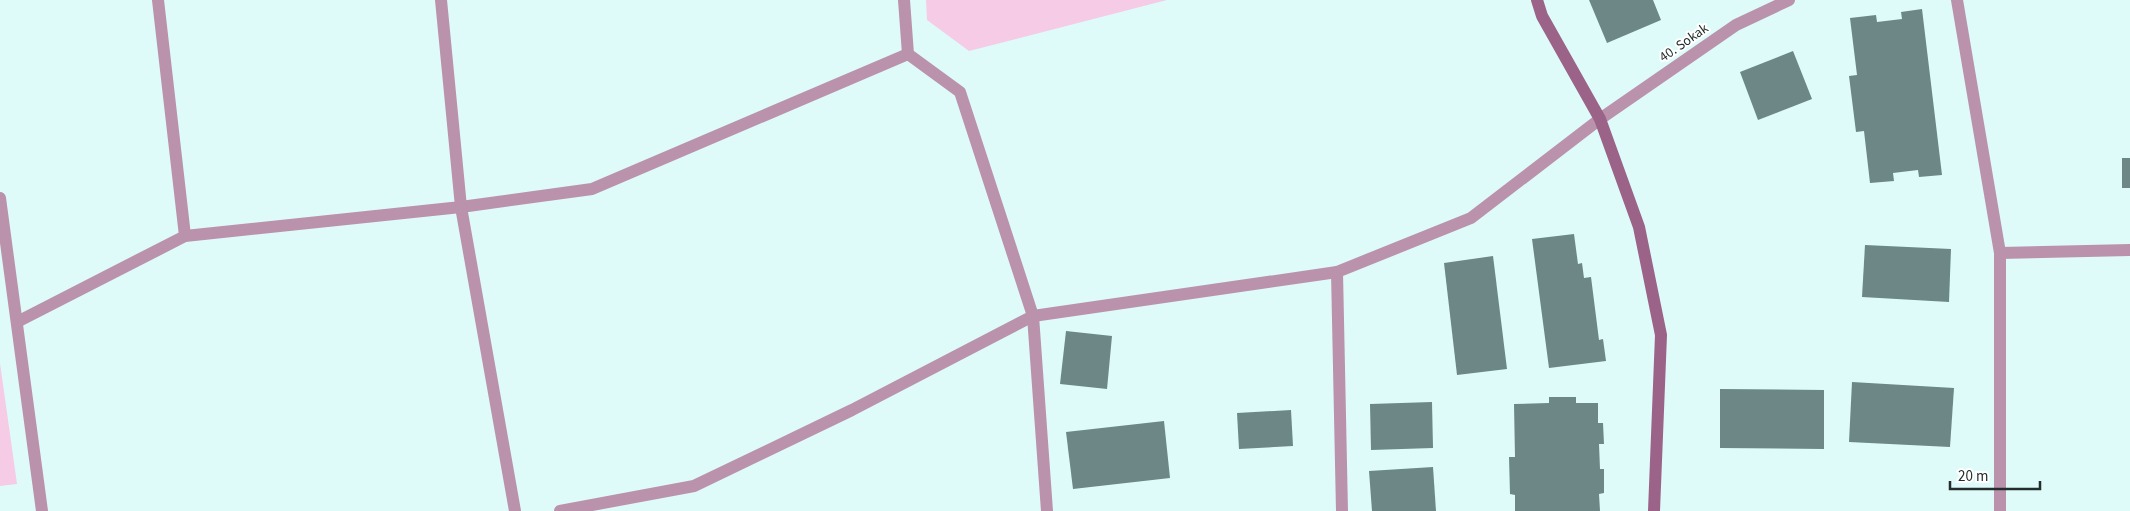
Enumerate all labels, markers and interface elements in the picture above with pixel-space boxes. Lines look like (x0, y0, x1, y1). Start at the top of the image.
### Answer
street label: 40. Sokak (1655, 19, 1713, 67)
scale bar (1950, 458, 2040, 490)
text: 20 m (1958, 466, 1988, 487)

